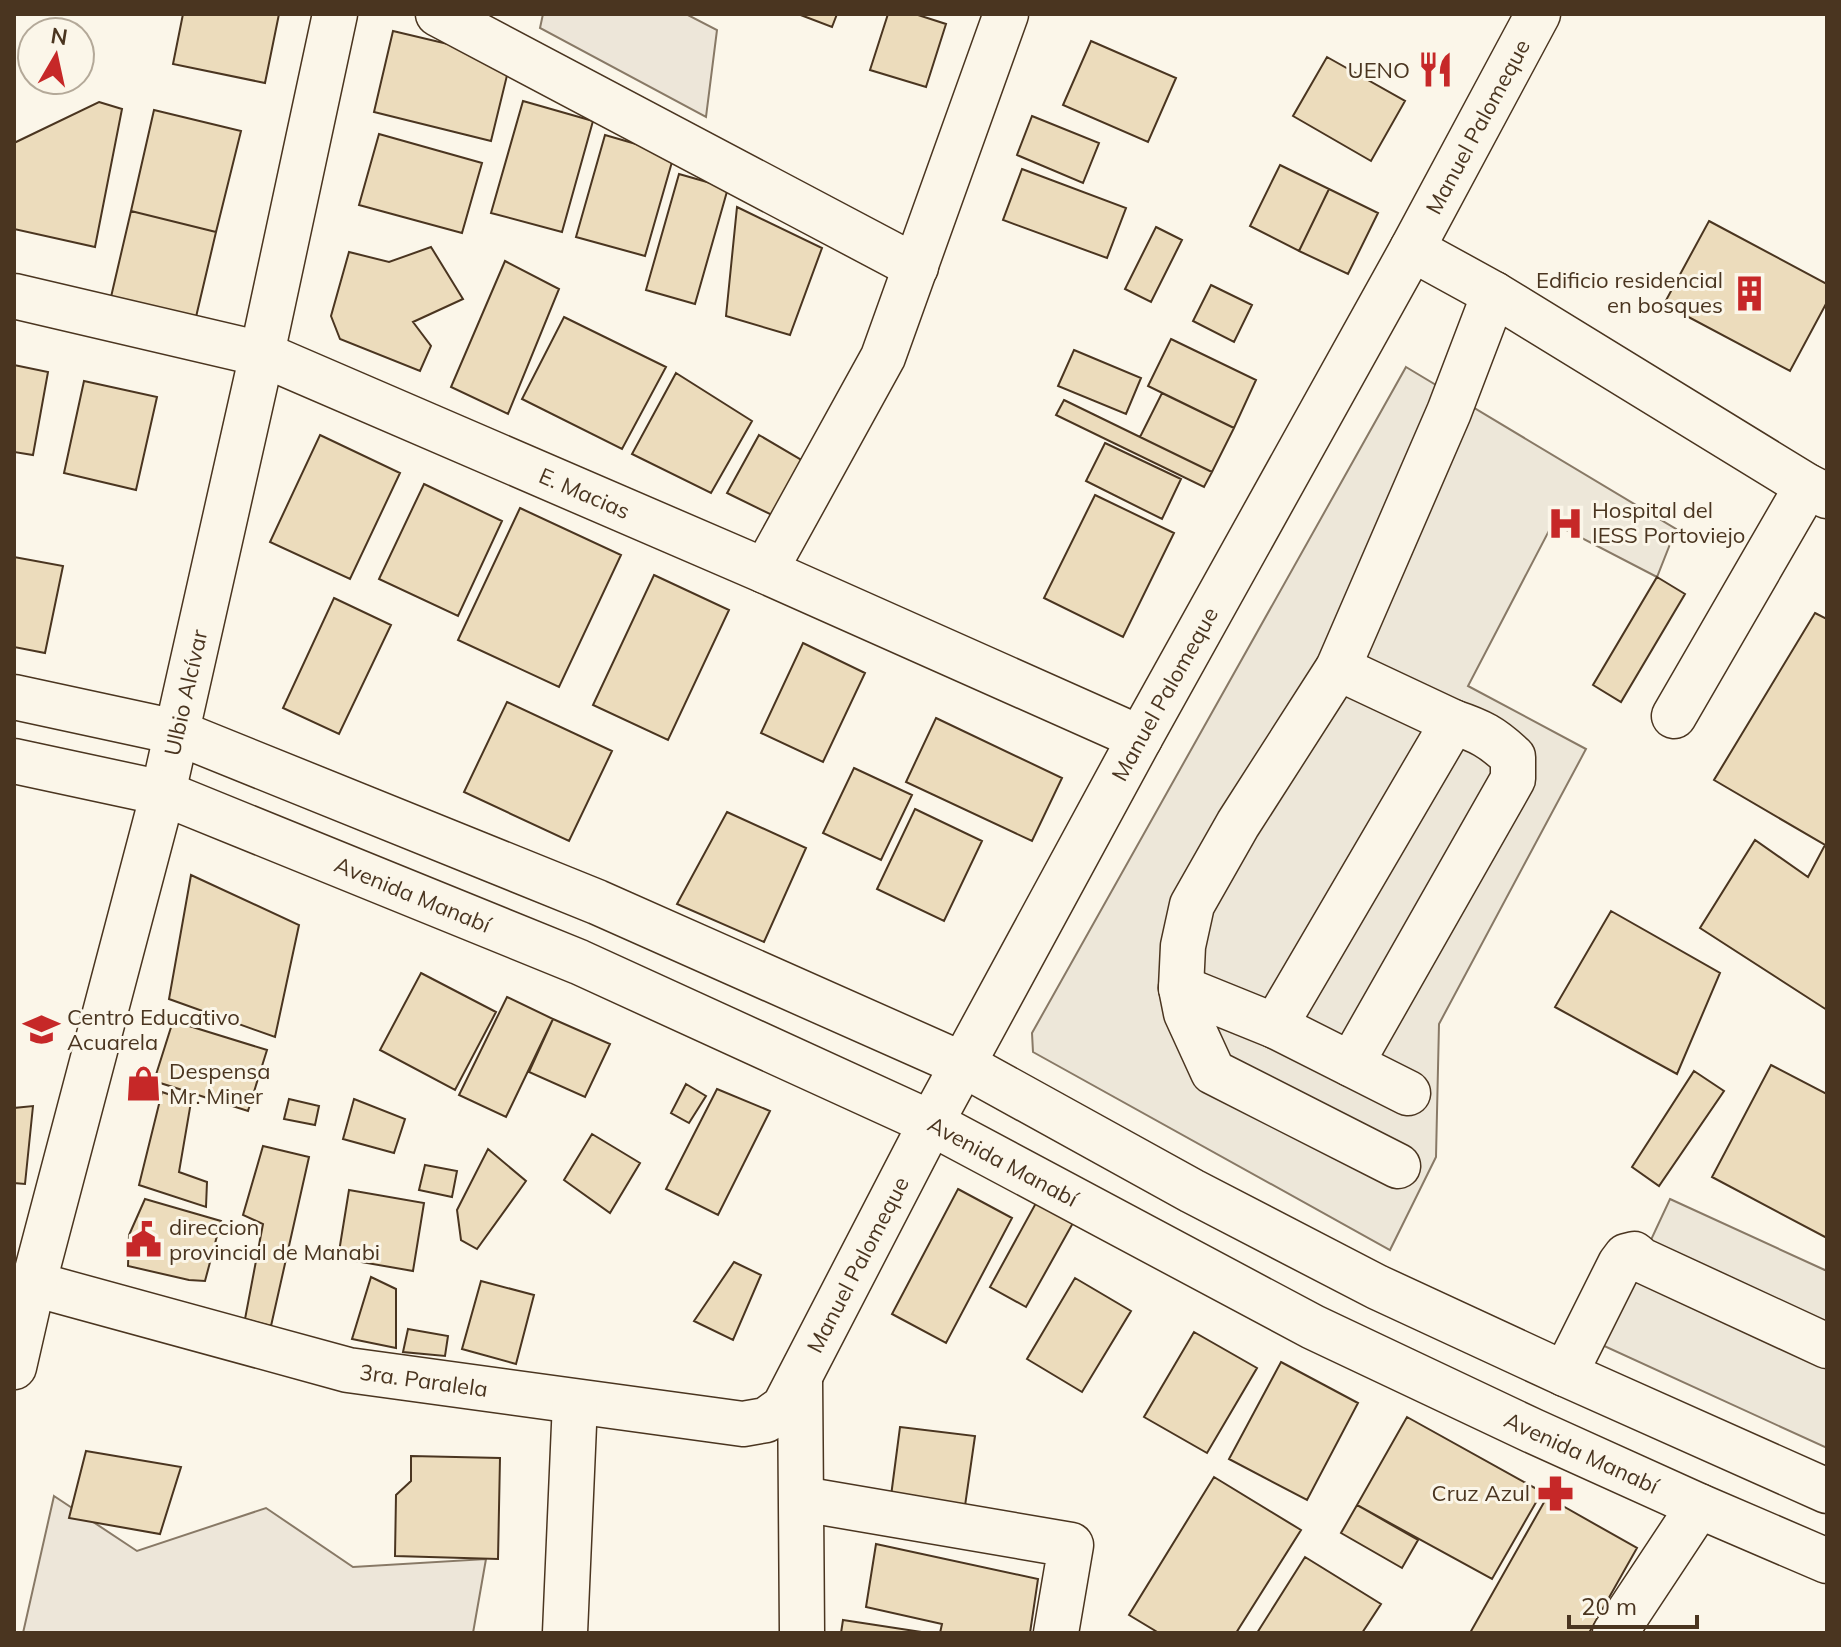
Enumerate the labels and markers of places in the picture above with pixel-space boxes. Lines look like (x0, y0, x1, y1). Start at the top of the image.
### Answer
restaurant icon: UENO (1417, 51, 1455, 89)
place label: UENO (1348, 56, 1410, 84)
place label: Edificio residencial en bosques (1536, 266, 1723, 319)
building icon: Edificio residencial en bosques (1730, 274, 1768, 312)
place label: Hospital del IESS Portoviejo (1592, 496, 1745, 549)
hospital icon: Hospital del IESS Portoviejo (1547, 504, 1585, 542)
place label: Centro Educativo Acuarela (67, 1003, 240, 1056)
school or university icon: Centro Educativo Acuarela (22, 1011, 60, 1049)
place label: Despensa Mr. Miner (169, 1057, 271, 1110)
shop icon: Despensa Mr. Miner (124, 1065, 162, 1103)
place label: direccion provincial de Manabi (169, 1213, 380, 1266)
public building icon: direccion provincial de Manabi (124, 1221, 162, 1259)
pharmacy icon: Cruz Azul (1537, 1474, 1575, 1512)
place label: Cruz Azul (1432, 1479, 1530, 1507)

